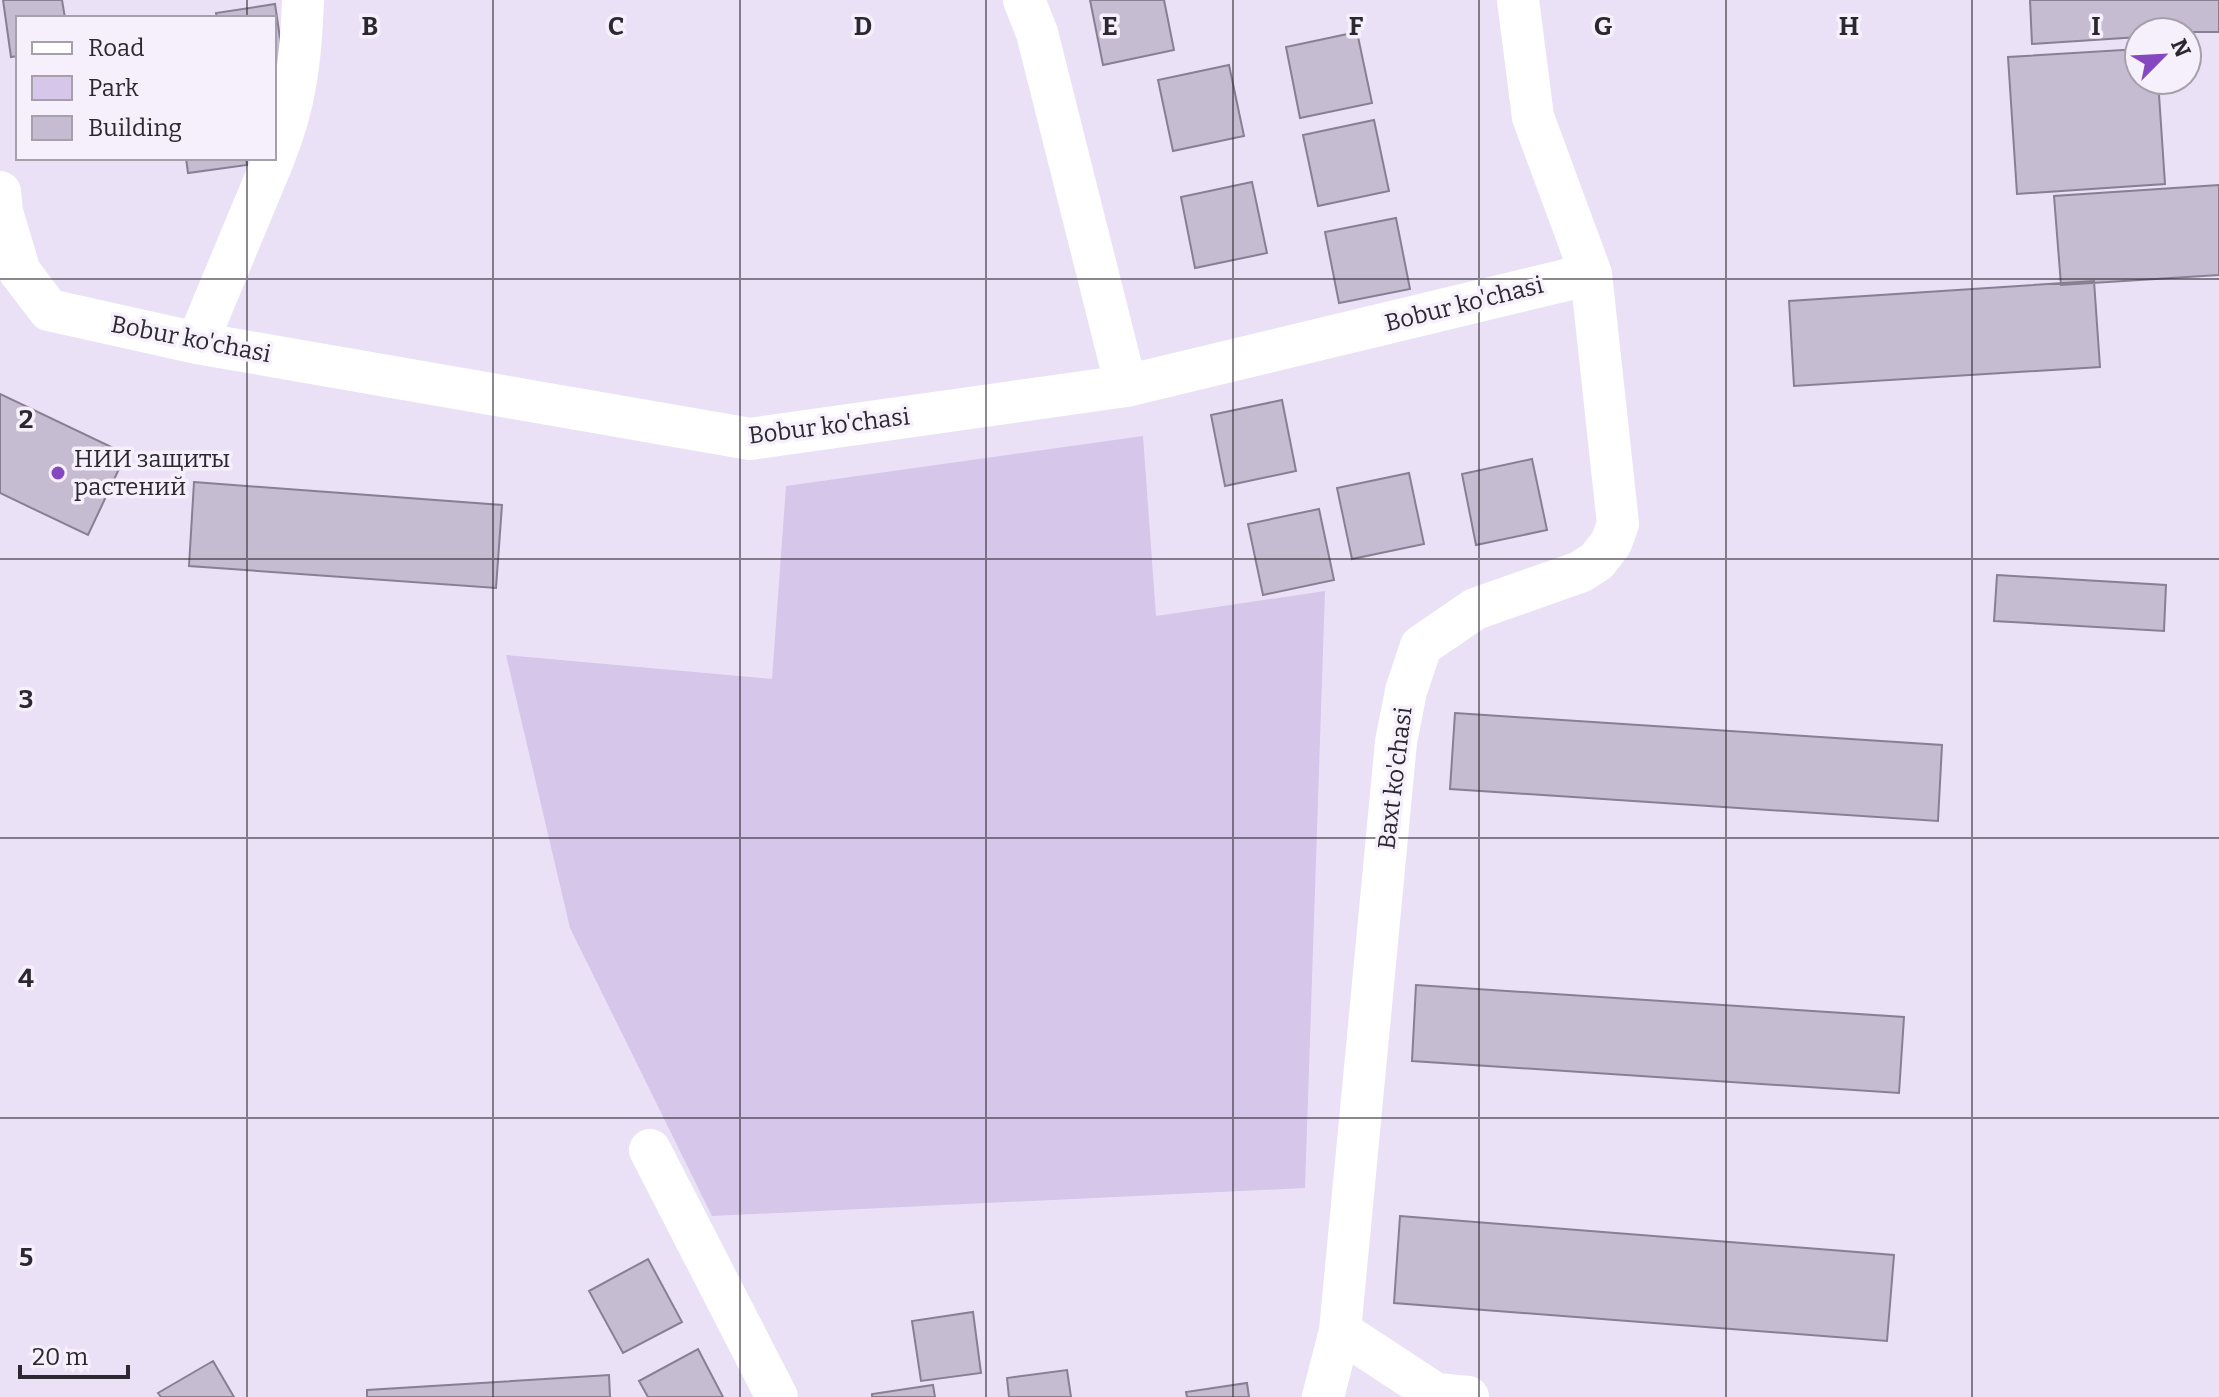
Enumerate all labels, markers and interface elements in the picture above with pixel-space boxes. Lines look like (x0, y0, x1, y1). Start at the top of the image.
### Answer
text: B (362, 11, 378, 42)
text: C (608, 11, 624, 42)
text: D (854, 11, 872, 42)
text: E (1102, 11, 1118, 42)
text: F (1349, 11, 1364, 42)
text: G (1594, 11, 1613, 42)
text: H (1839, 11, 1859, 42)
text: I (2091, 11, 2101, 42)
legend (16, 16, 276, 160)
north arrow (2123, 16, 2203, 96)
text: Road (88, 34, 144, 62)
text: N (2165, 35, 2197, 61)
text: Park (88, 74, 139, 102)
text: Building (88, 114, 182, 142)
street label: Bobur ko'chasi (1382, 271, 1546, 337)
street label: Bobur ko'chasi (109, 310, 273, 368)
street label: Bobur ko'chasi (747, 402, 911, 450)
text: 2 (19, 404, 33, 435)
place label: НИИ защиты растений (74, 445, 230, 501)
marker: НИИ защиты растений (49, 464, 67, 482)
text: 3 (19, 684, 33, 715)
street label: Baxt ko'chasi (1372, 705, 1418, 851)
text: 4 (18, 963, 34, 994)
text: 5 (19, 1242, 33, 1273)
scale bar (20, 1329, 128, 1379)
text: 20 m (32, 1343, 88, 1371)

